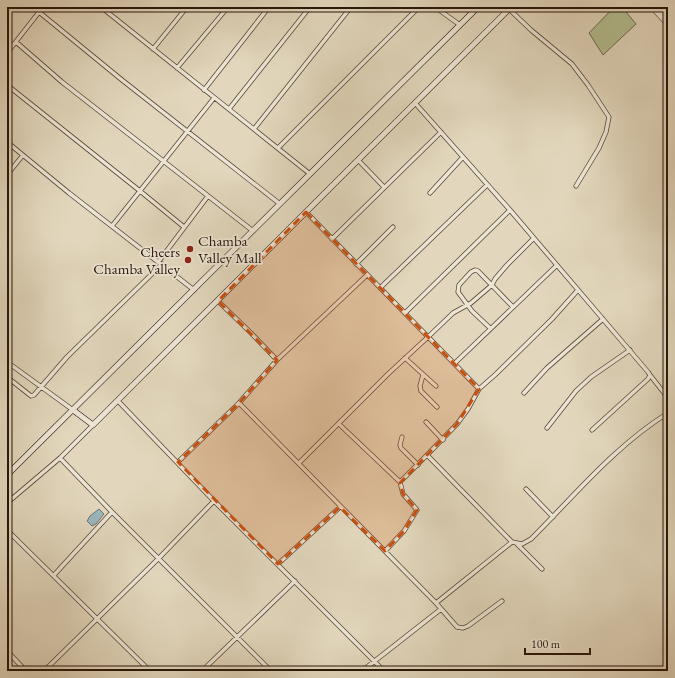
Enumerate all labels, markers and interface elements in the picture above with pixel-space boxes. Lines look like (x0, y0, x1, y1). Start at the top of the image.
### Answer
place label: Chamba Valley Mall (198, 231, 262, 267)
place label: Cheers Chamba Valley (93, 242, 180, 278)
marker: Chamba Valley Mall (185, 244, 195, 254)
marker: Cheers Chamba Valley (183, 255, 193, 265)
scale bar (525, 630, 590, 656)
text: 100 m (531, 636, 561, 652)

